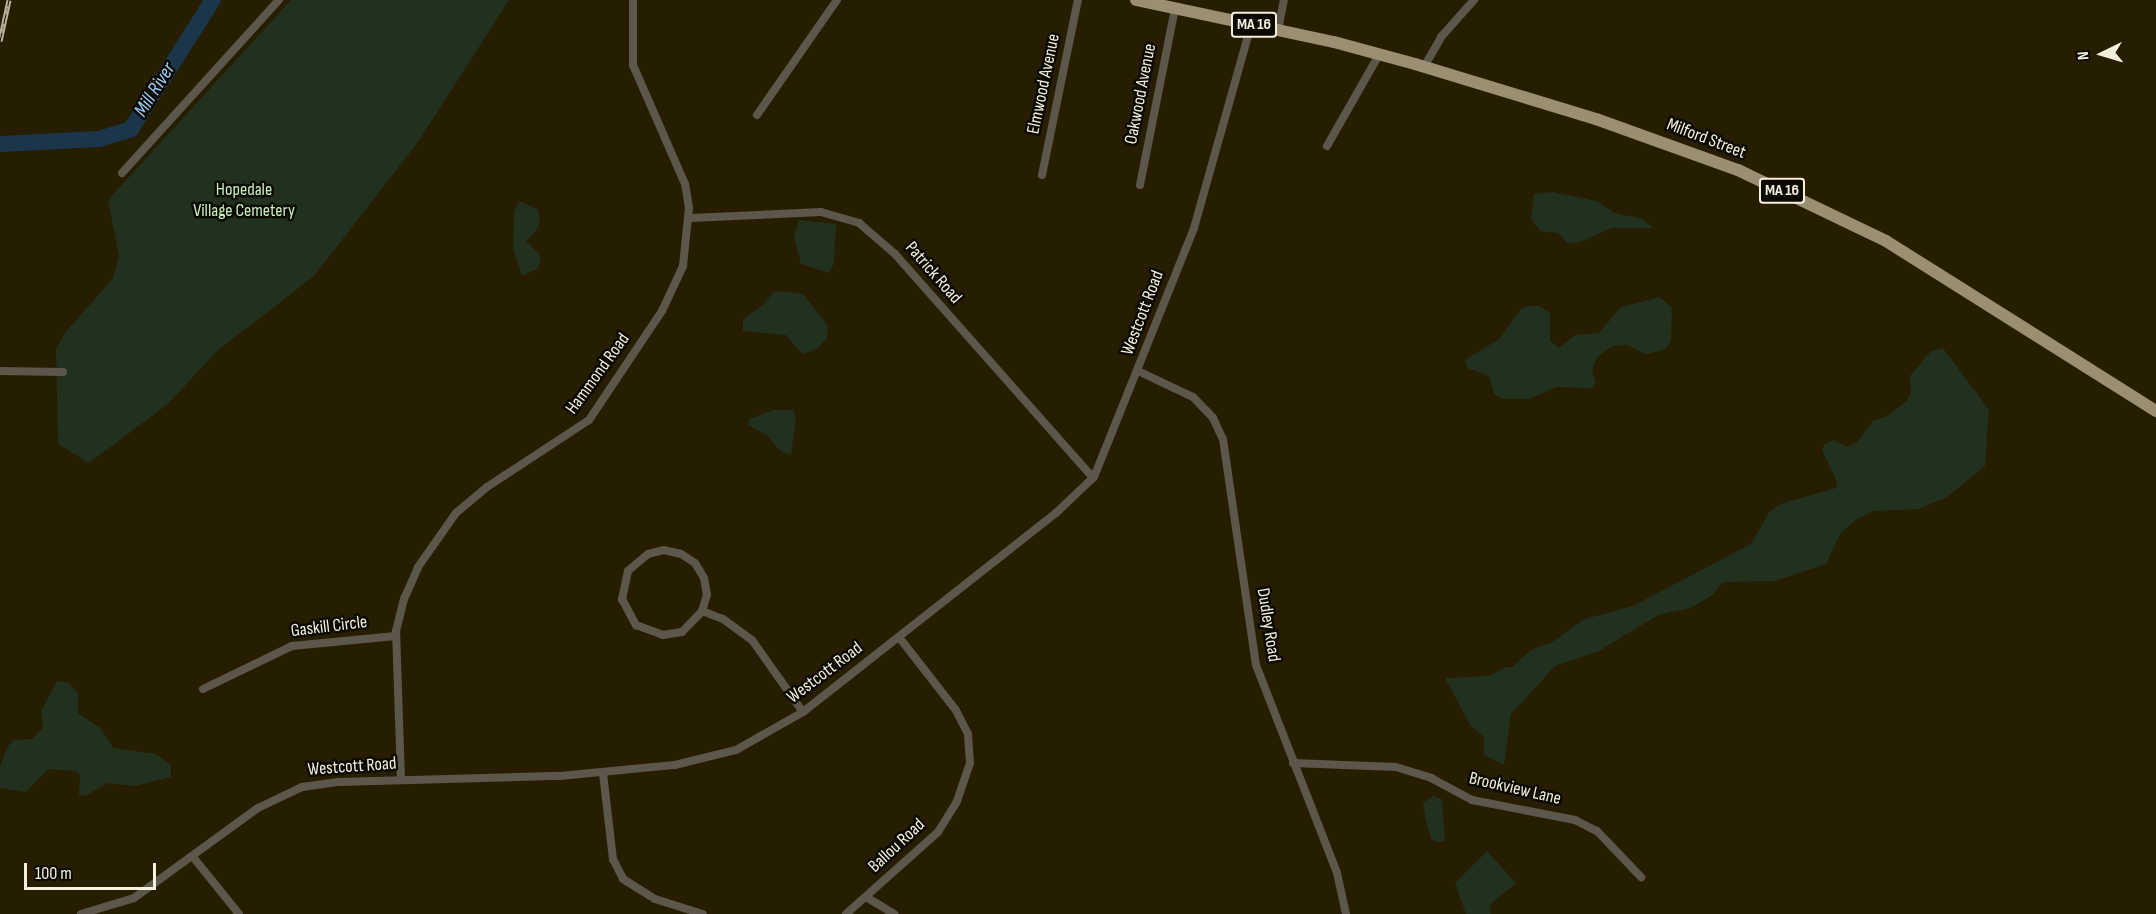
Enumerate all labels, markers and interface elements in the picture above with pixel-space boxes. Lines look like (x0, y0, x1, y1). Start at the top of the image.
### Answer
road number: MA 16 (1230, 12, 1278, 38)
north arrow (2072, 24, 2132, 84)
street label: Elmwood Avenue (1023, 32, 1065, 136)
street label: Oakwood Avenue (1121, 42, 1161, 146)
text: N (2074, 51, 2093, 61)
water label: Mill River (129, 59, 181, 121)
street label: Milford Street (1663, 114, 1749, 164)
road number: MA 16 (1758, 178, 1806, 204)
park label: Hopedale Village Cemetery (193, 180, 295, 222)
street label: Patrick Road (900, 238, 966, 308)
street label: Westcott Road (1117, 268, 1169, 358)
street label: Hammond Road (561, 329, 635, 419)
street label: Dudley Road (1252, 587, 1284, 663)
street label: Gaskill Circle (290, 612, 368, 642)
street label: Westcott Road (783, 638, 867, 708)
street label: Westcott Road (307, 753, 397, 781)
street label: Brookview Lane (1467, 768, 1563, 810)
street label: Ballou Road (864, 814, 930, 878)
scale bar (27, 851, 159, 889)
text: 100 m (35, 863, 72, 884)

